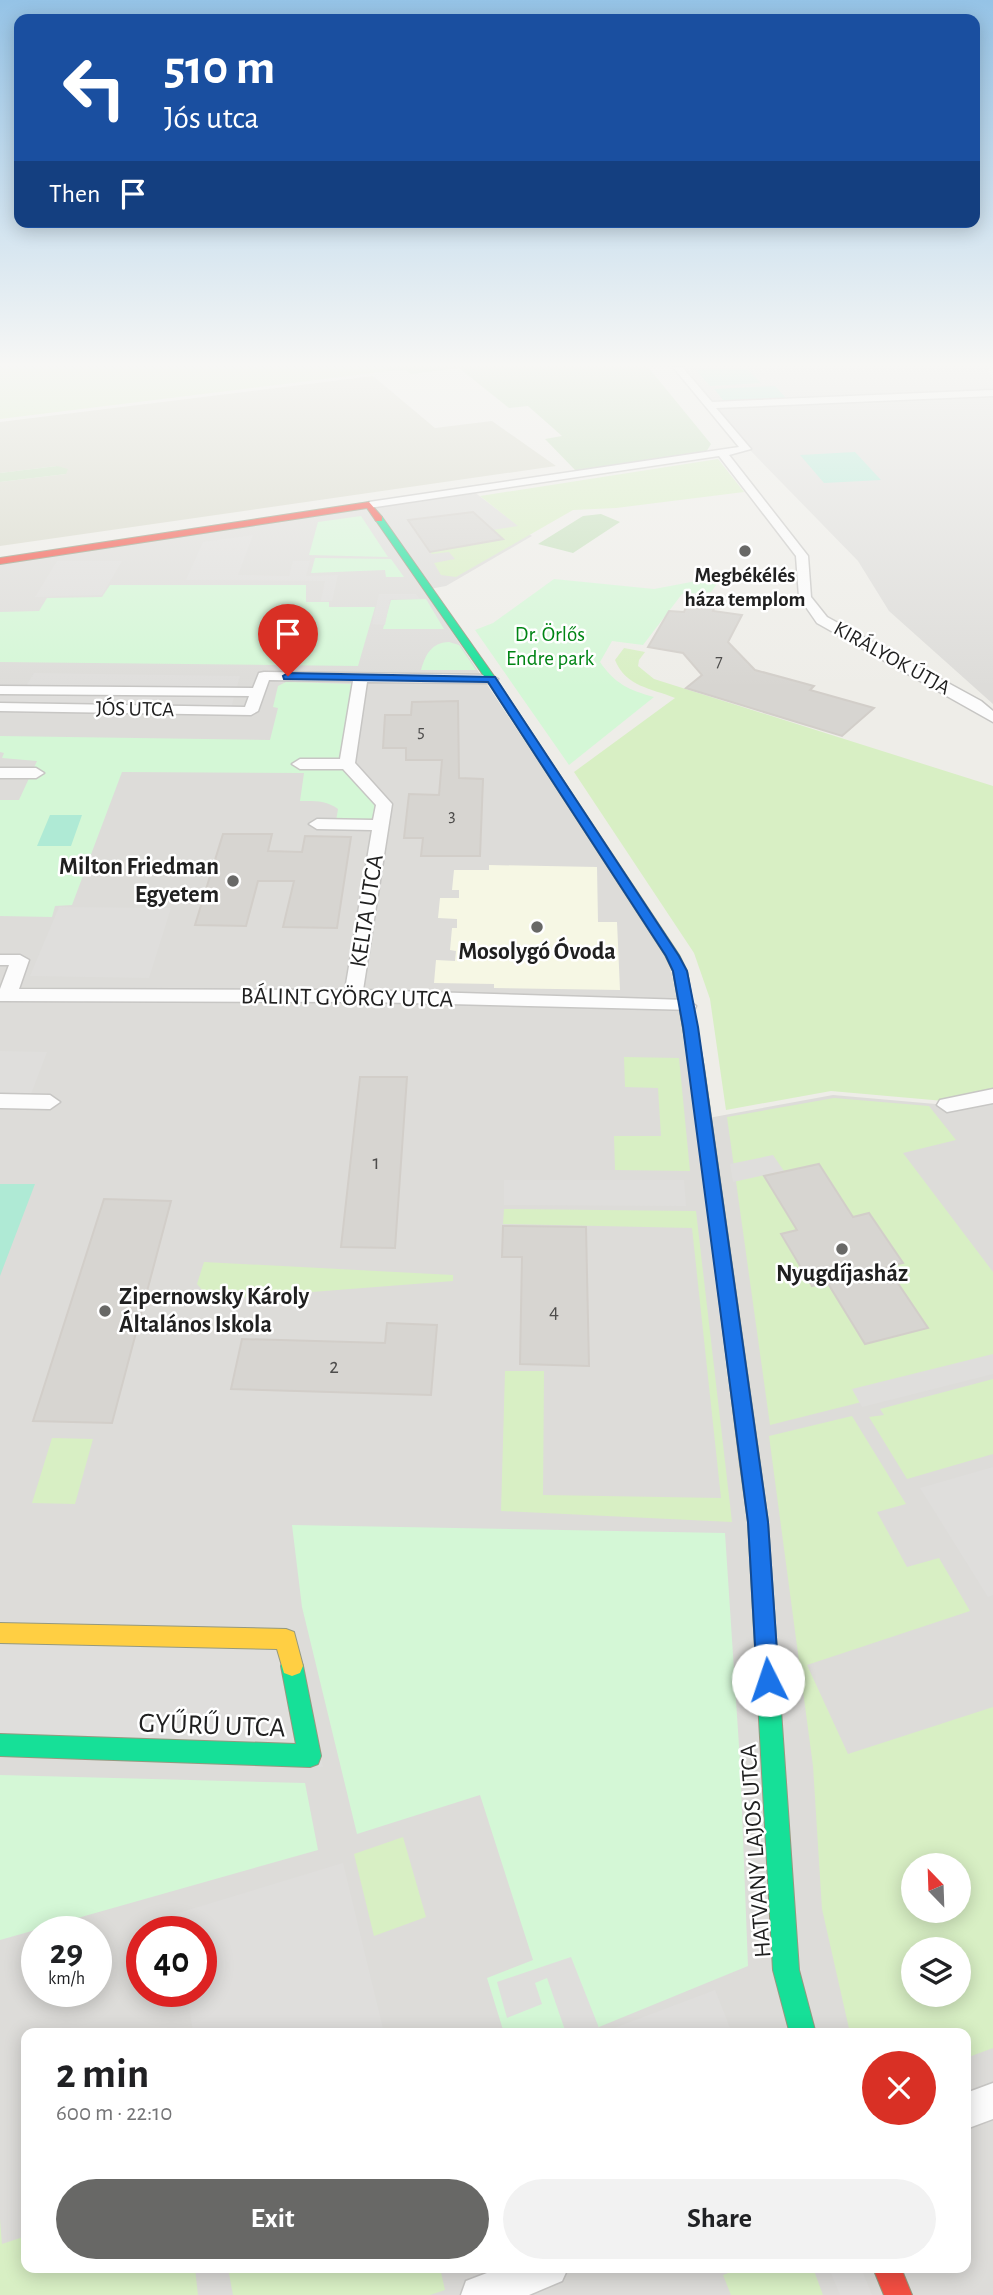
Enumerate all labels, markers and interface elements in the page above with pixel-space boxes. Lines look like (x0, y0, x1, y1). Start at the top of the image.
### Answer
icon: left (49, 42, 140, 133)
text: 510 m (164, 44, 275, 93)
text: Jós utca (164, 102, 259, 134)
icon: arrive (114, 175, 152, 213)
text: Then (49, 181, 100, 207)
marker: Megbékélés háza templom (737, 543, 753, 559)
place label: Megbékélés háza templom (685, 565, 805, 610)
pin (258, 604, 318, 676)
icon: arrive (269, 615, 307, 653)
street label: KIRÁLYOK ÚTJA (830, 616, 955, 699)
park label: Dr. Örlős Endre park (506, 623, 594, 669)
house number: 7 (715, 653, 723, 671)
street label: JÓS UTCA (96, 696, 174, 720)
house number: 5 (417, 723, 425, 741)
house number: 3 (448, 807, 456, 825)
street label: KELTA UTCA (346, 853, 388, 969)
place label: Milton Friedman Egyetem (59, 855, 219, 907)
marker: Milton Friedman Egyetem (225, 873, 241, 889)
marker: Mosolygó Óvoda (529, 919, 545, 935)
place label: Mosolygó Óvoda (458, 937, 616, 964)
street label: BÁLINT GYÖRGY UTCA (240, 982, 454, 1012)
house number: 1 (372, 1152, 380, 1173)
marker: Nyugdíjasház (834, 1241, 850, 1257)
place label: Nyugdíjasház (776, 1262, 908, 1286)
place label: Zipernowsky Károly Általános Iskola (119, 1285, 310, 1337)
house number: 4 (549, 1301, 559, 1322)
marker: Zipernowsky Károly Általános Iskola (97, 1303, 113, 1319)
house number: 2 (329, 1356, 339, 1377)
position arrow (731, 1643, 805, 1717)
street label: GYŰRŰ UTCA (138, 1706, 286, 1743)
street label: HATVANY LAJOS UTCA (737, 1743, 775, 1959)
north arrow (901, 1853, 971, 1923)
map controls (901, 1853, 971, 2007)
speed limit sign: 40 (126, 1916, 217, 2007)
text: 29 (50, 1935, 83, 1970)
button: layers (901, 1937, 971, 2007)
text: km/h (48, 1970, 85, 1988)
button: close (862, 2051, 936, 2125)
text: 2 min (56, 2053, 149, 2095)
text: 600 m · 22:10 (56, 2102, 172, 2125)
button: Exit (56, 2179, 489, 2259)
button: Share (503, 2179, 936, 2259)

